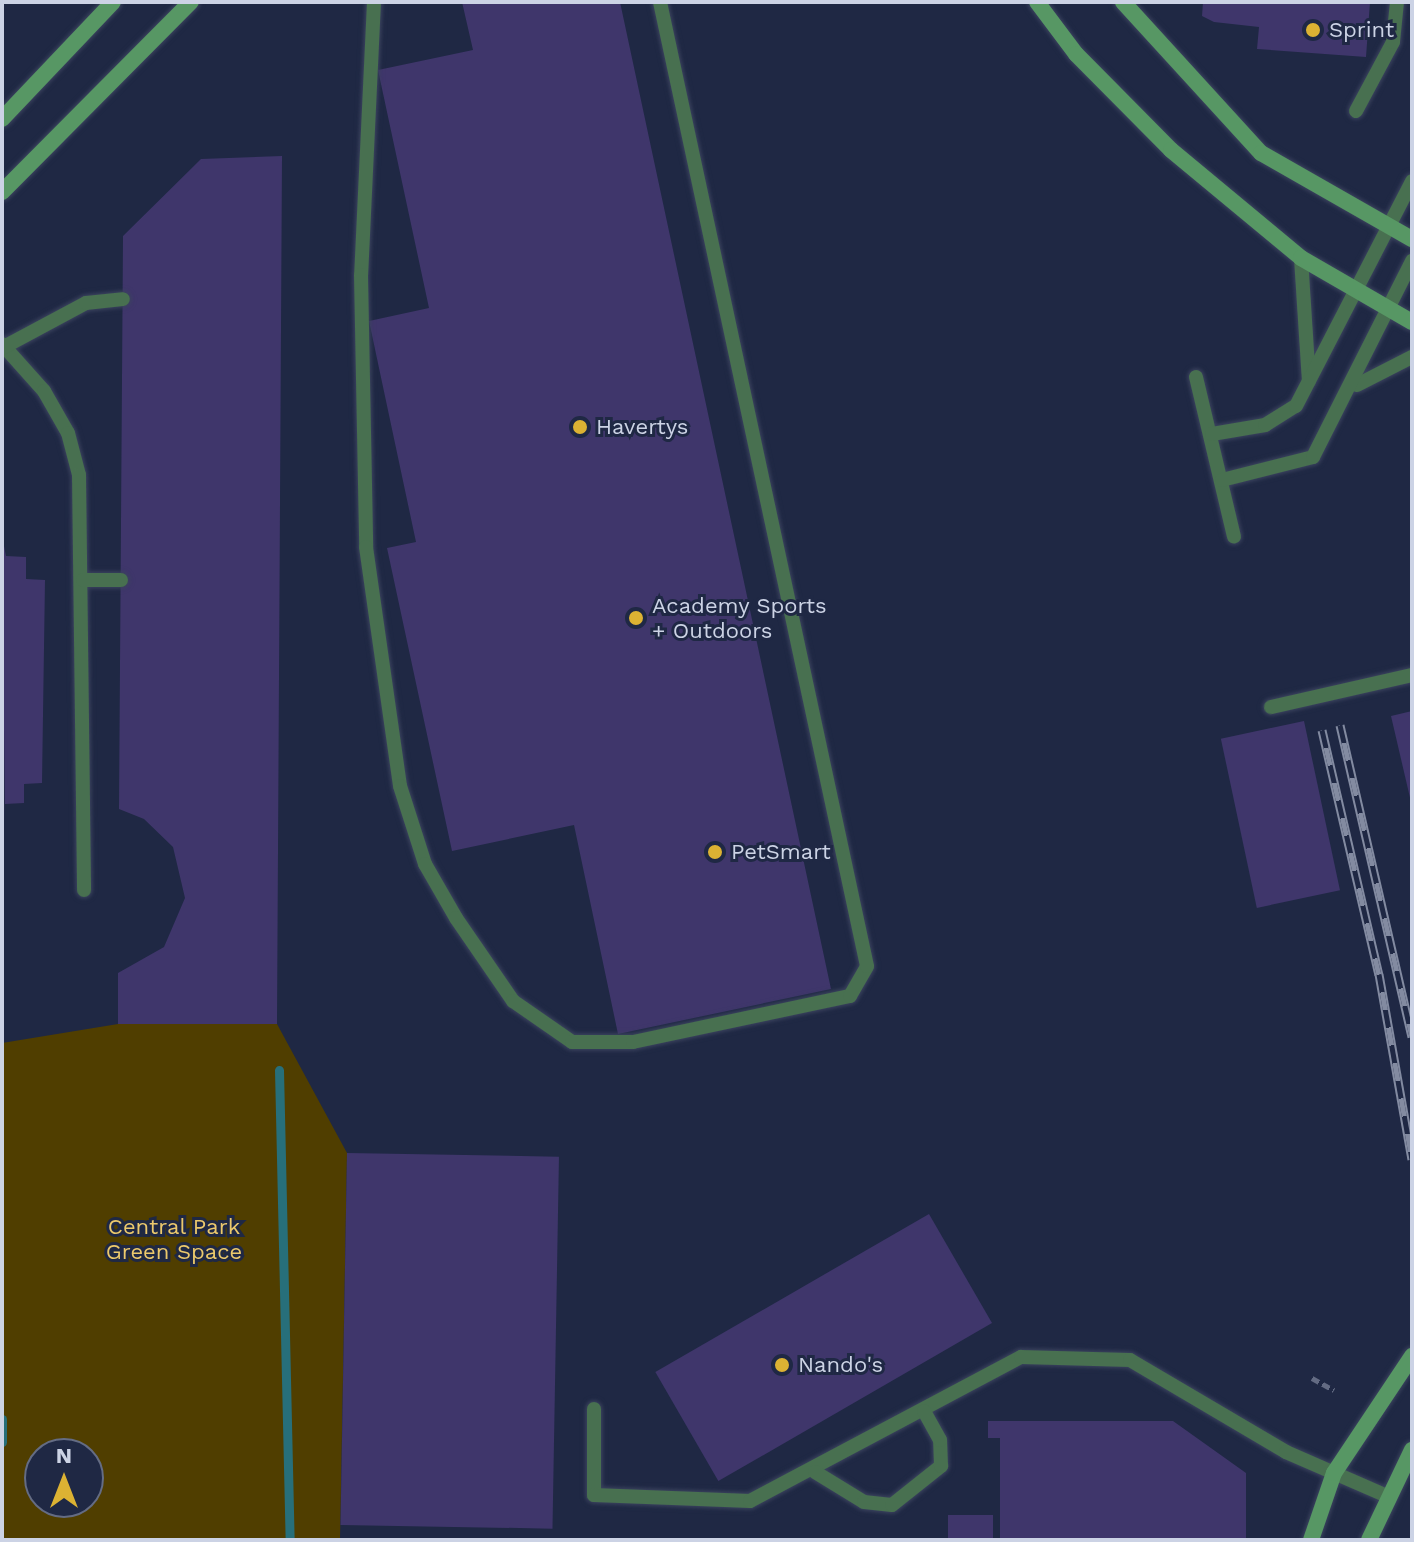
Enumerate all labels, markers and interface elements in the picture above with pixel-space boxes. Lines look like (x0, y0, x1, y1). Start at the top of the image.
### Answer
place label: Sprint (1329, 17, 1394, 43)
marker: Sprint (1304, 21, 1322, 39)
place label: Havertys (596, 414, 688, 440)
marker: Havertys (571, 418, 589, 436)
place label: Academy Sports + Outdoors (652, 592, 827, 644)
marker: Academy Sports + Outdoors (627, 609, 645, 627)
place label: PetSmart (731, 839, 831, 865)
marker: PetSmart (706, 843, 724, 861)
park label: Central Park Green Space (106, 1213, 242, 1264)
place label: Nando's (798, 1352, 883, 1378)
marker: Nando's (773, 1356, 791, 1374)
north arrow (24, 1438, 104, 1518)
text: N (56, 1443, 72, 1468)

